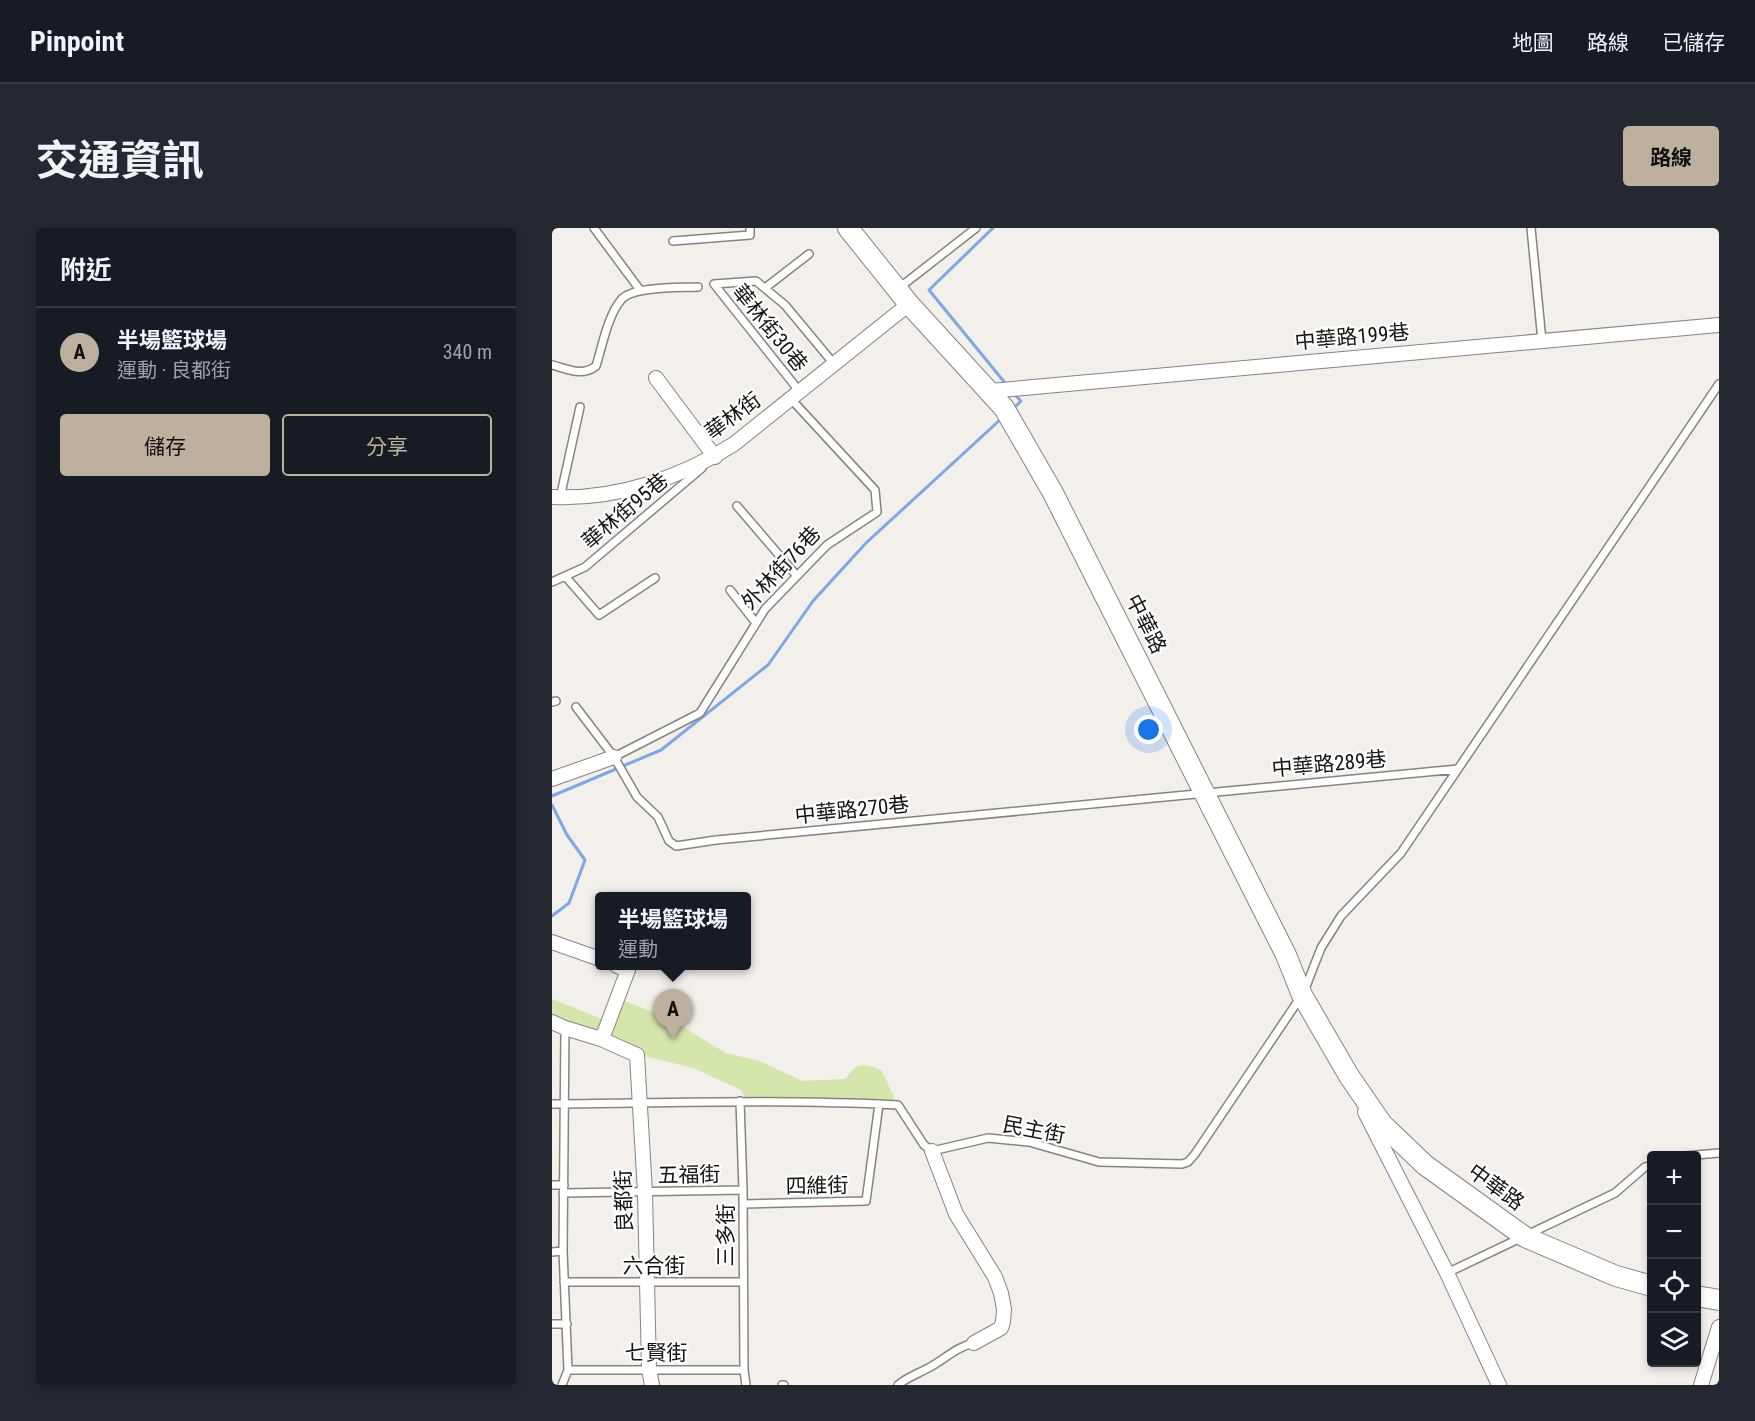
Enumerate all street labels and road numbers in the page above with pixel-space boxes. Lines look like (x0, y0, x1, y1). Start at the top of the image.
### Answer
street label: 華林街30巷 (728, 280, 812, 376)
street label: 中華路199巷 (1294, 320, 1410, 354)
street label: 華林街 (700, 388, 766, 444)
street label: 華林街95巷 (577, 468, 673, 554)
street label: 外林街76巷 (737, 522, 825, 614)
street label: 中華路 (1121, 590, 1171, 658)
street label: 中華路289巷 (1271, 747, 1387, 781)
street label: 中華路270巷 (794, 792, 910, 828)
street label: 民主街 (1001, 1112, 1067, 1148)
street label: 中華路 (1463, 1159, 1529, 1215)
street label: 五福街 (657, 1162, 721, 1188)
street label: 良都街 (611, 1169, 637, 1233)
street label: 四維街 (785, 1173, 849, 1199)
street label: 三多街 (714, 1204, 738, 1267)
street label: 六合街 (623, 1254, 686, 1278)
street label: 七賢街 (625, 1341, 688, 1365)

